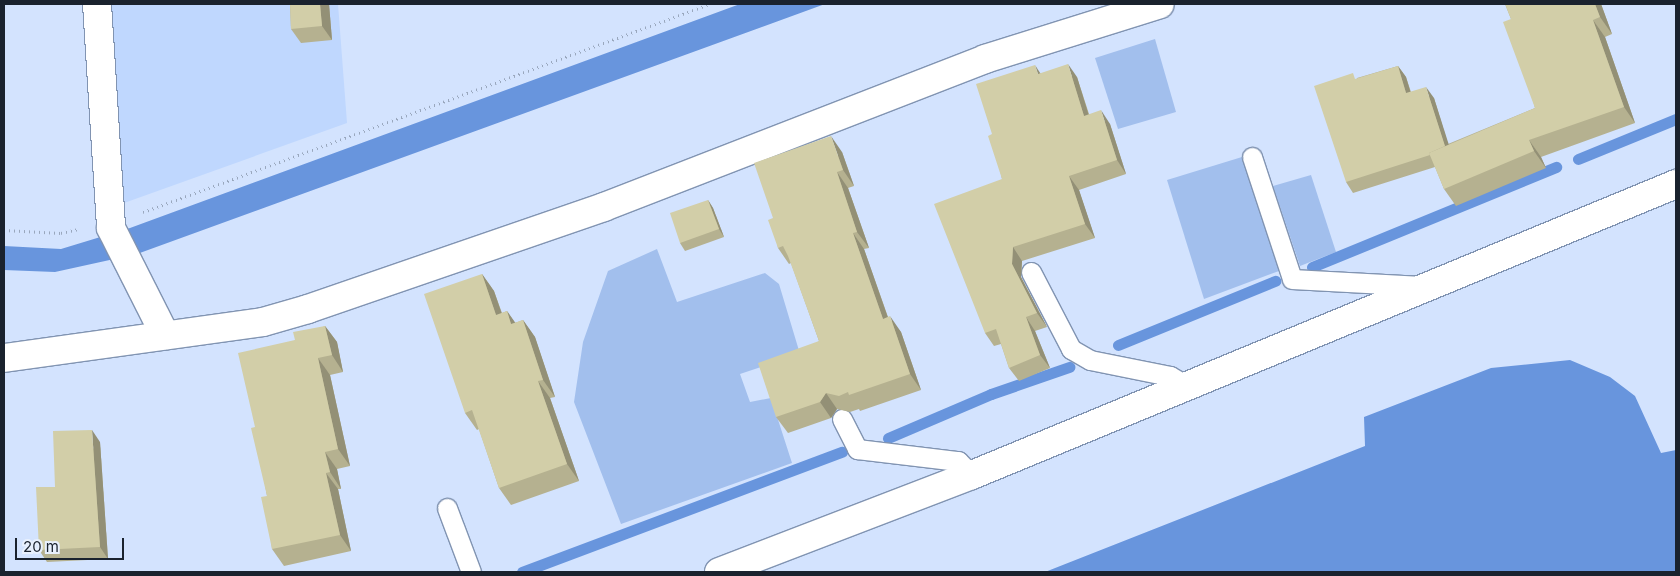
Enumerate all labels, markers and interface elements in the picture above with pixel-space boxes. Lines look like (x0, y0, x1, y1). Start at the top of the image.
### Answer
scale bar (18, 528, 126, 560)
text: 20 m (23, 537, 59, 556)

